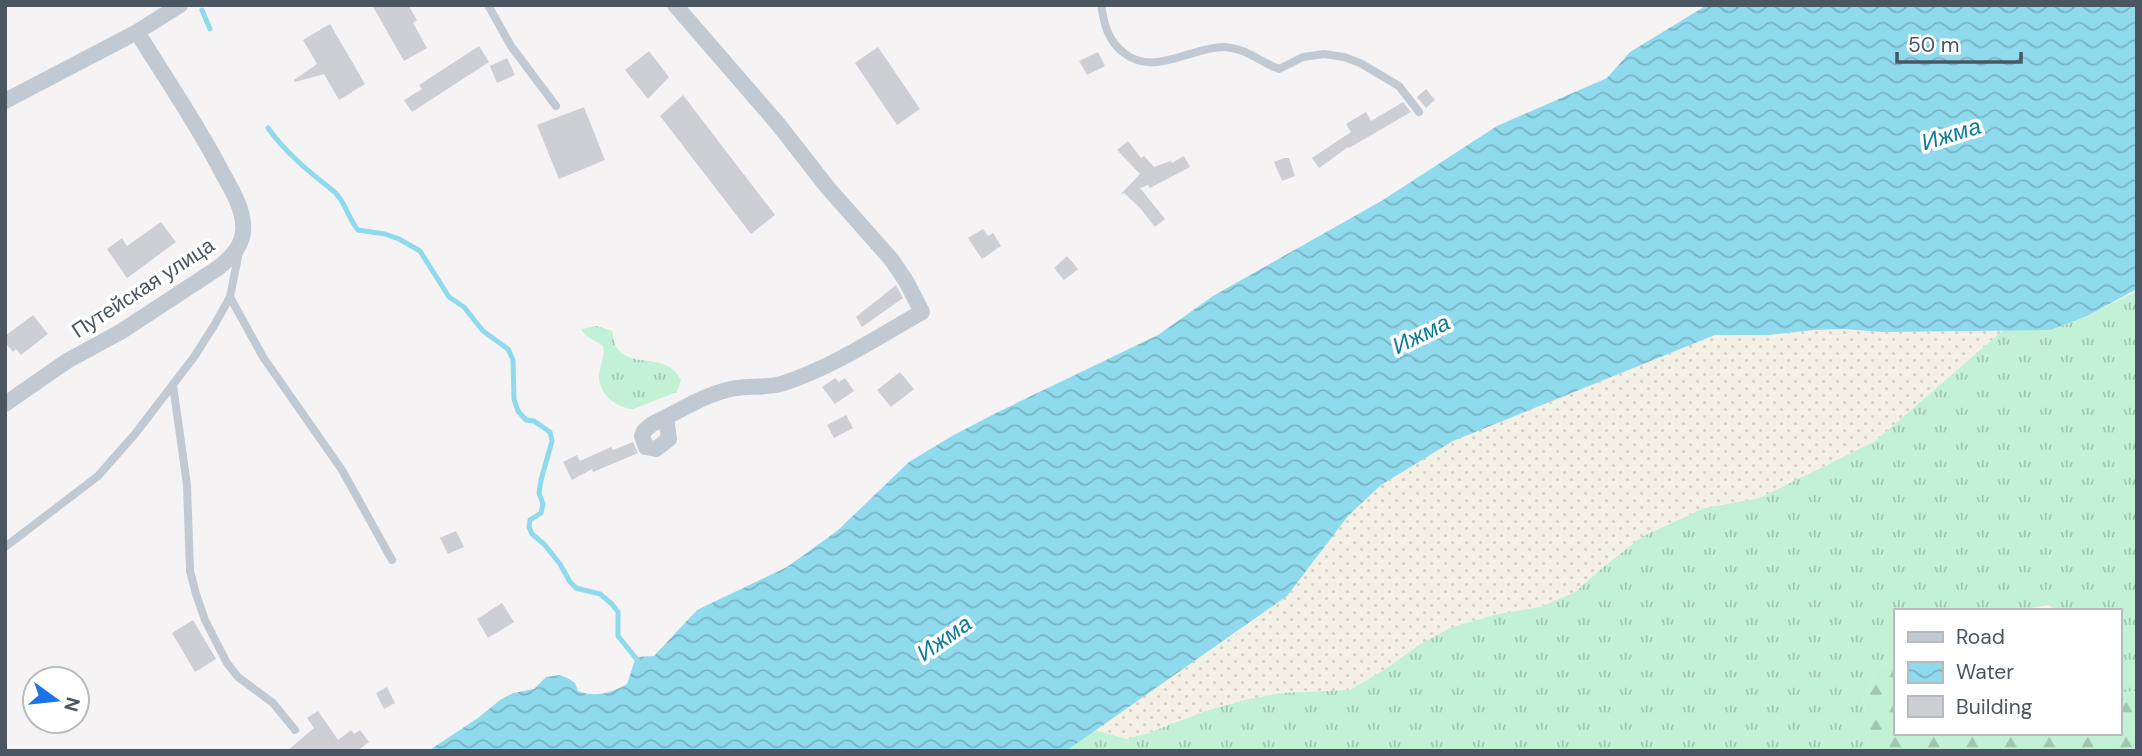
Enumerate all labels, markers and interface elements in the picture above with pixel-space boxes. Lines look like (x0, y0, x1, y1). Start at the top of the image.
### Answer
scale bar (1897, 21, 2021, 65)
text: 50 m (1908, 31, 1959, 59)
water label: Ижма (1918, 111, 1984, 157)
street label: Путейская улица (66, 231, 220, 345)
water label: Ижма (1387, 307, 1455, 361)
water label: Ижма (910, 608, 978, 668)
legend (1894, 609, 2121, 735)
text: Road (1956, 623, 2005, 651)
text: Water (1956, 658, 2014, 686)
north arrow (21, 665, 91, 735)
text: Building (1956, 693, 2033, 721)
text: N (58, 694, 86, 714)

